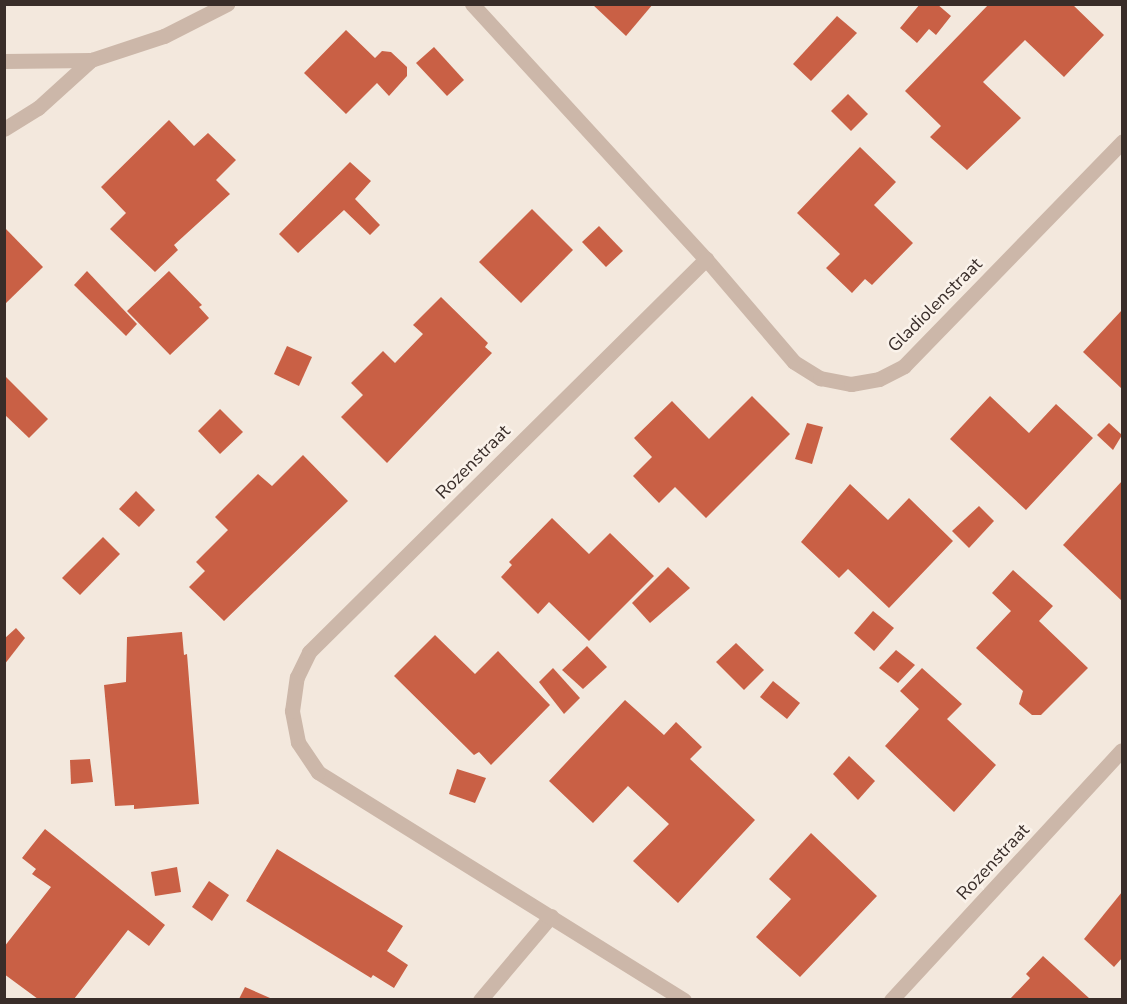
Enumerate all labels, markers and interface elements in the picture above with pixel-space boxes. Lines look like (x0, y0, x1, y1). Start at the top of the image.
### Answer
street label: Gladiolenstraat (883, 253, 987, 357)
street label: Rozenstraat (431, 420, 515, 504)
street label: Rozenstraat (952, 819, 1034, 905)

